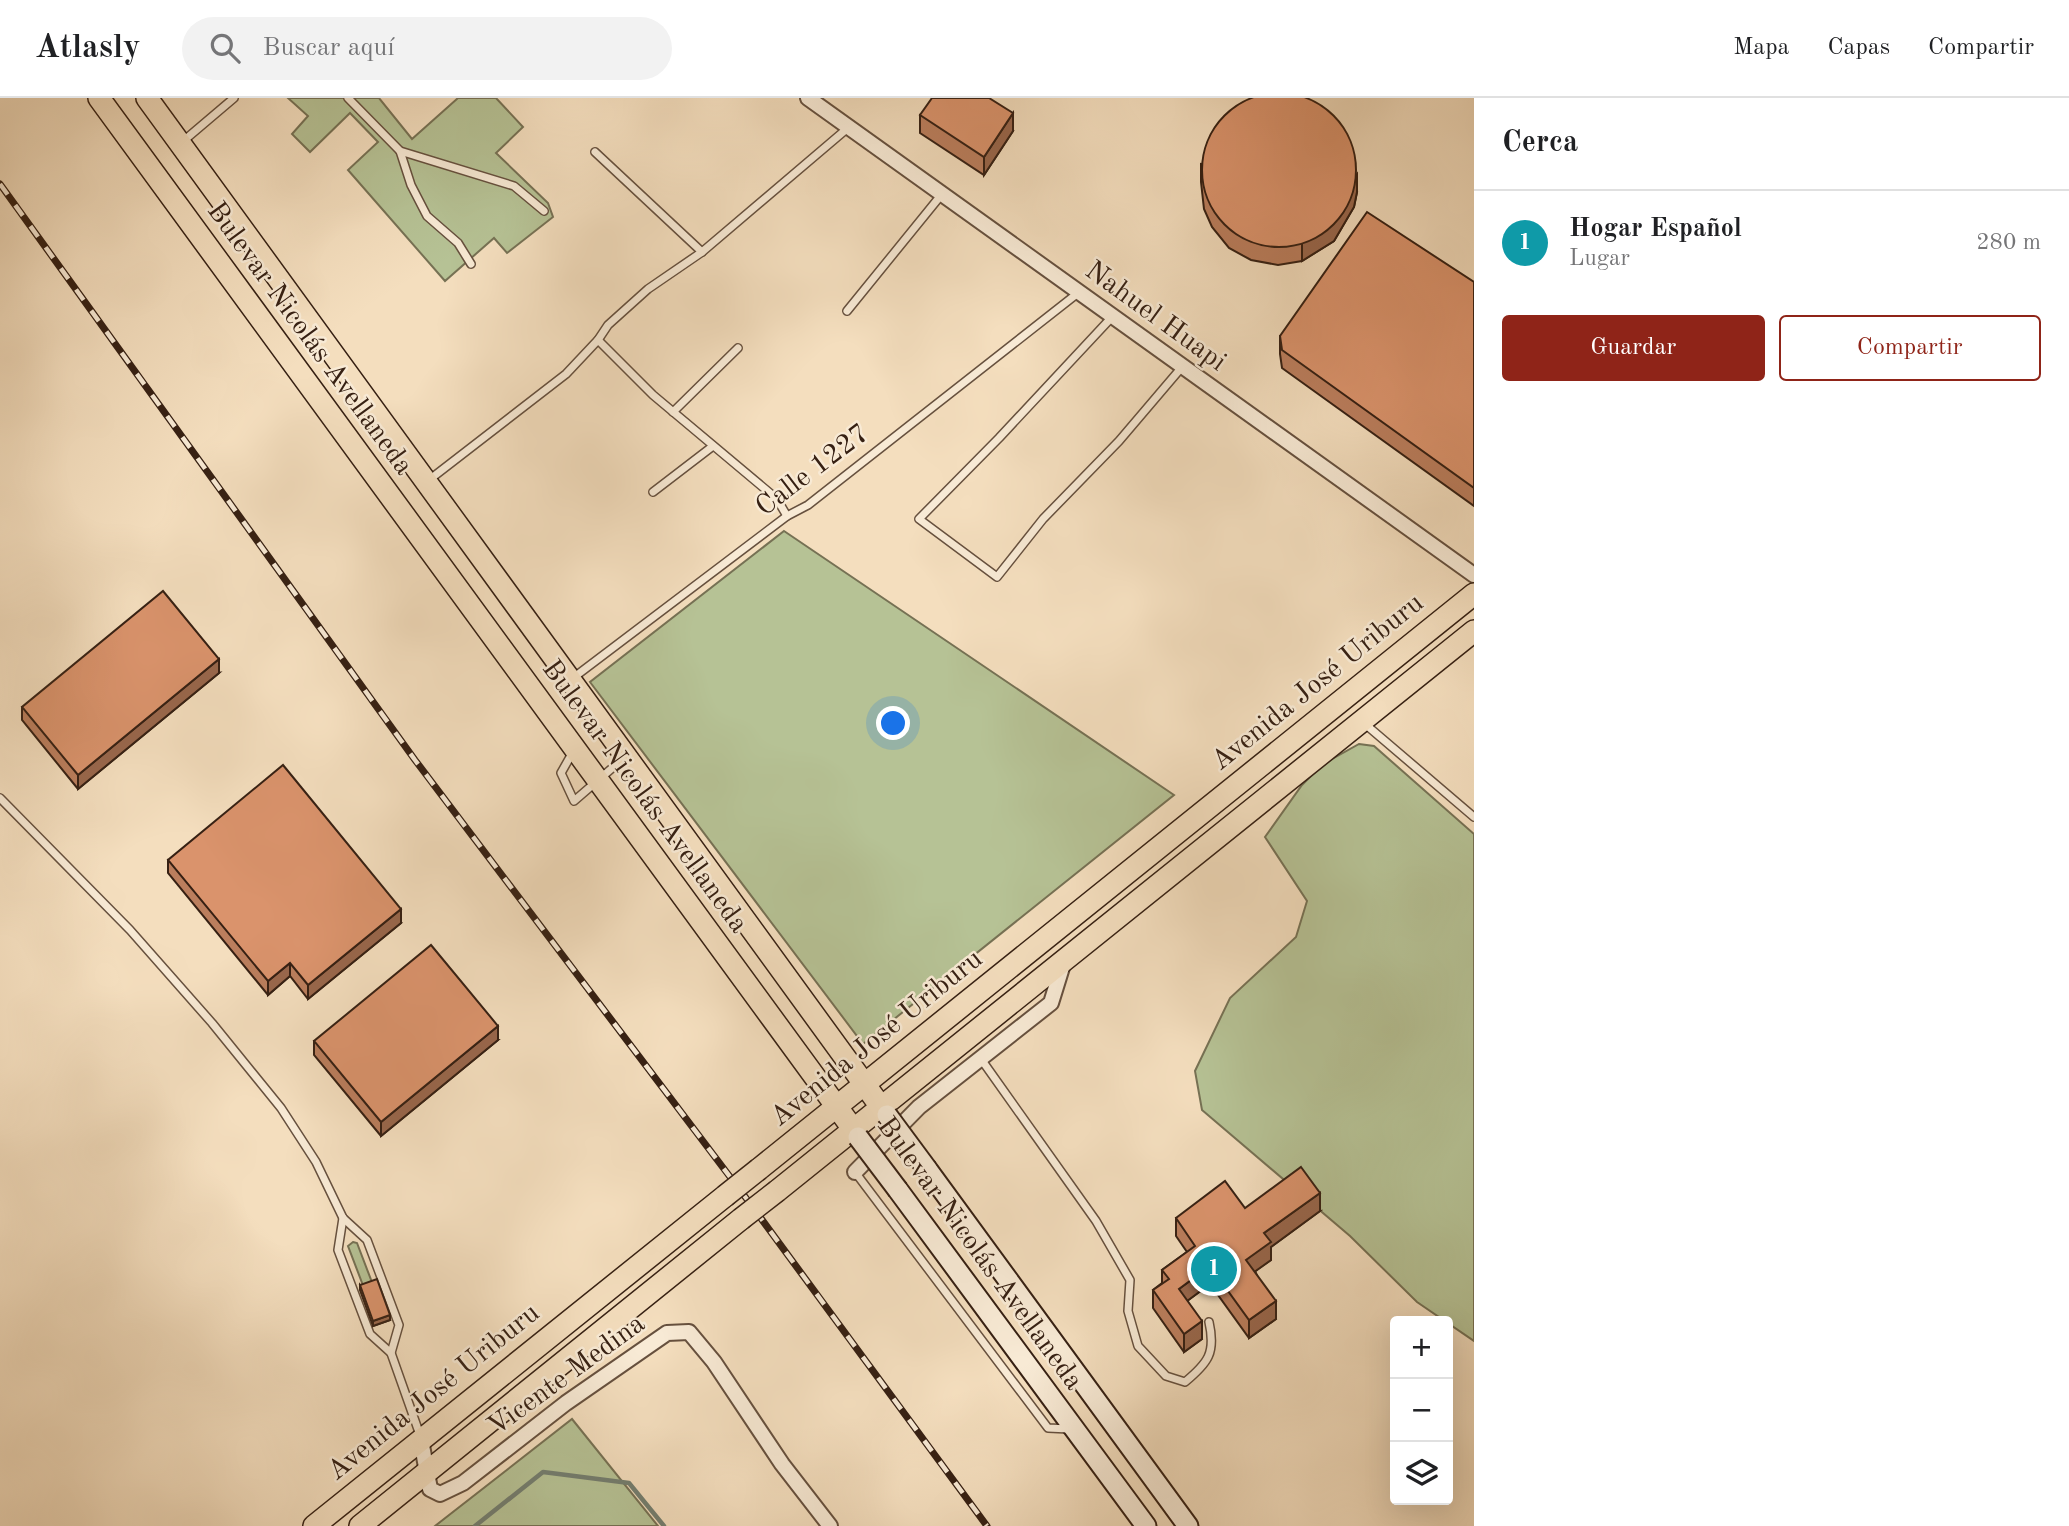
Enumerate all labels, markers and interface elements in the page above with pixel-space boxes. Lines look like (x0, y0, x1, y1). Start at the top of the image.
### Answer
search box (182, 17, 672, 80)
icon: search (206, 29, 244, 67)
text: Atlasly (35, 32, 140, 65)
text: Buscar aquí (262, 35, 395, 61)
text: Mapa (1733, 36, 1789, 60)
text: Capas (1827, 36, 1890, 60)
text: Compartir (1928, 36, 2034, 60)
text: Cerca (1502, 128, 1578, 158)
street label: Bulevar Nicolás Avellaneda (201, 197, 417, 481)
text: Hogar Español (1569, 216, 1742, 242)
text: 1 (1518, 231, 1532, 254)
text: 280 m (1976, 231, 2041, 254)
text: Lugar (1569, 247, 1630, 270)
street label: Nahuel Huapi (1079, 257, 1231, 377)
button: Guardar (1502, 315, 1765, 381)
button: Compartir (1779, 315, 2041, 381)
street label: Calle 1227 (751, 420, 875, 522)
street label: Avenida José Uriburu (1207, 589, 1429, 777)
street label: Bulevar Nicolás Avellaneda (536, 655, 752, 939)
your location (876, 706, 910, 740)
street label: Avenida José Uriburu (766, 945, 988, 1133)
street label: Bulevar Nicolás Avellaneda (871, 1112, 1087, 1396)
pin: 1 (1191, 1243, 1237, 1295)
street label: Avenida José Uriburu (323, 1299, 545, 1487)
street label: Vicente Medina (483, 1310, 651, 1442)
map controls (1390, 1316, 1453, 1505)
button: + (1390, 1316, 1453, 1379)
button: − (1390, 1379, 1453, 1442)
button: layers (1390, 1442, 1453, 1505)

